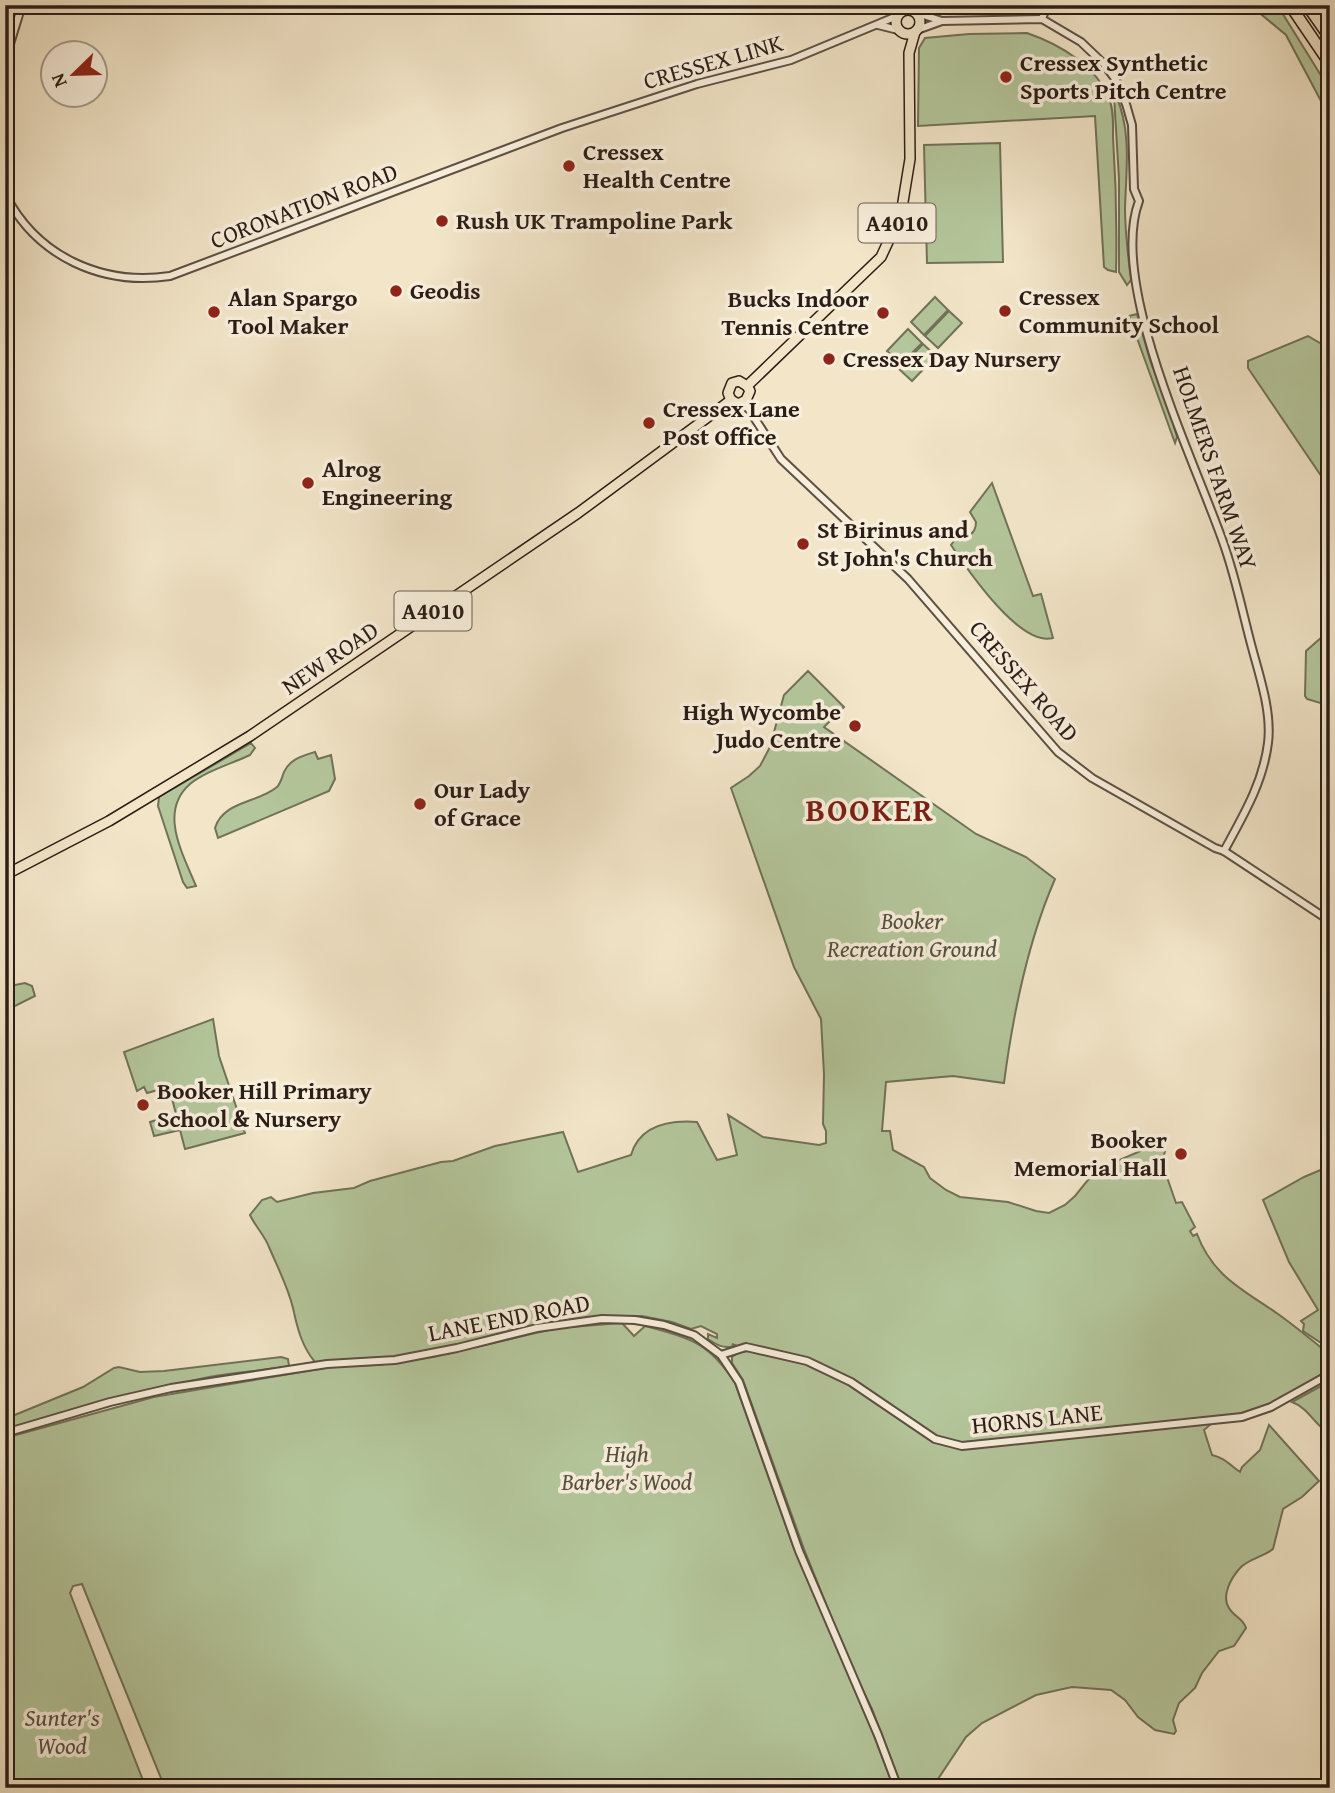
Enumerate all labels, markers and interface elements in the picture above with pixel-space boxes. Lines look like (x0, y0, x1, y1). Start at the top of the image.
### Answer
street label: CRESSEX LINK (639, 25, 788, 98)
north arrow (38, 38, 108, 108)
place label: Cressex Synthetic Sports Pitch Centre (1020, 45, 1227, 108)
text: N (43, 69, 74, 92)
marker: Cressex Synthetic Sports Pitch Centre (998, 69, 1014, 85)
place label: Cressex Health Centre (583, 134, 731, 197)
street label: CORONATION ROAD (205, 154, 403, 257)
marker: Cressex Health Centre (561, 158, 577, 174)
place label: Rush UK Trampoline Park (456, 203, 733, 238)
road number: A4010 (858, 204, 936, 243)
marker: Rush UK Trampoline Park (434, 213, 450, 229)
place label: Geodis (410, 273, 481, 308)
place label: Cressex Community School (1019, 279, 1220, 342)
place label: Alan Spargo Tool Maker (228, 280, 358, 343)
place label: Bucks Indoor Tennis Centre (722, 281, 869, 344)
marker: Geodis (388, 283, 404, 299)
marker: Cressex Community School (997, 303, 1013, 319)
marker: Alan Spargo Tool Maker (206, 304, 222, 320)
marker: Bucks Indoor Tennis Centre (875, 305, 891, 321)
place label: Cressex Day Nursery (843, 341, 1062, 376)
marker: Cressex Day Nursery (821, 351, 837, 367)
street label: HOLMERS FARM WAY (1164, 361, 1267, 574)
place label: Cressex Lane Post Office (663, 391, 800, 454)
marker: Cressex Lane Post Office (641, 415, 657, 431)
place label: Alrog Engineering (322, 451, 453, 514)
marker: Alrog Engineering (300, 475, 316, 491)
place label: St Birinus and St John's Church (817, 512, 993, 575)
marker: St Birinus and St John's Church (795, 536, 811, 552)
road number: A4010 (394, 592, 472, 631)
street label: NEW ROAD (274, 612, 385, 703)
street label: CRESSEX ROAD (961, 612, 1087, 749)
place label: High Wycombe Judo Centre (683, 694, 841, 757)
marker: High Wycombe Judo Centre (847, 718, 863, 734)
place label: Our Lady of Grace (434, 772, 531, 835)
district label: BOOKER (805, 786, 935, 833)
marker: Our Lady of Grace (412, 796, 428, 812)
park label: Booker Recreation Ground (826, 903, 997, 966)
place label: Booker Hill Primary School & Nursery (157, 1073, 372, 1136)
marker: Booker Hill Primary School & Nursery (135, 1097, 151, 1113)
place label: Booker Memorial Hall (1014, 1122, 1168, 1185)
marker: Booker Memorial Hall (1173, 1146, 1189, 1162)
street label: LANE END ROAD (425, 1285, 593, 1350)
street label: HORNS LANE (970, 1394, 1104, 1443)
park label: High Barber's Wood (561, 1436, 693, 1499)
park label: Sunter's Wood (24, 1700, 100, 1763)

